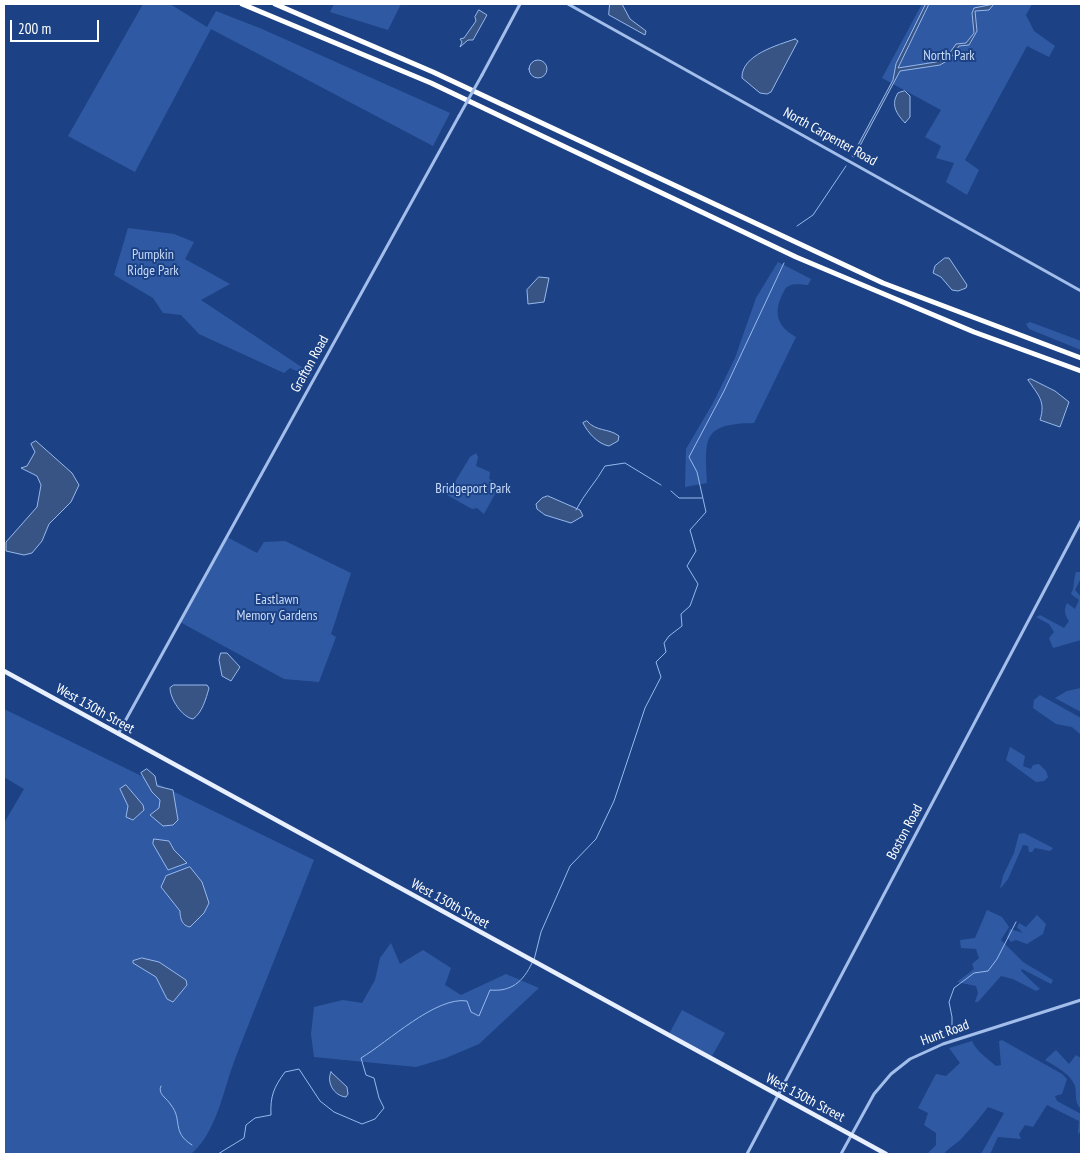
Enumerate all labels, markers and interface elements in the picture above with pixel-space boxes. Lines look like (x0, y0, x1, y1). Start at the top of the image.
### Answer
scale bar (12, 10, 101, 42)
text: 200 m (18, 19, 51, 38)
park label: North Park (923, 48, 975, 64)
street label: North Carpenter Road (780, 104, 880, 170)
park label: Pumpkin Ridge Park (127, 247, 179, 280)
street label: Grafton Road (287, 333, 333, 395)
park label: Bridgeport Park (435, 481, 511, 497)
park label: Eastlawn Memory Gardens (237, 592, 317, 624)
street label: West 130th Street (53, 681, 137, 737)
street label: Boston Road (883, 801, 927, 863)
street label: West 130th Street (408, 876, 492, 932)
street label: Hunt Road (918, 1016, 972, 1050)
street label: West 130th Street (763, 1070, 847, 1126)

